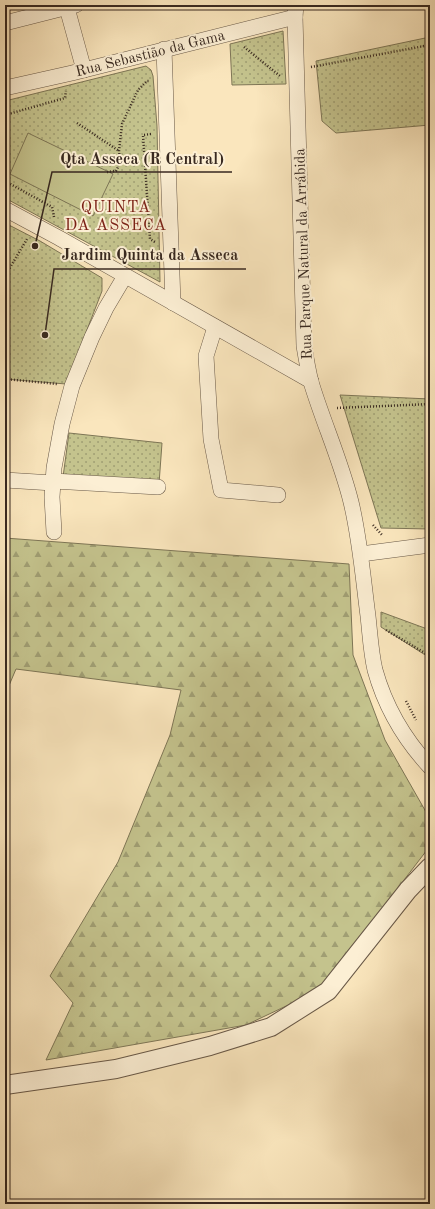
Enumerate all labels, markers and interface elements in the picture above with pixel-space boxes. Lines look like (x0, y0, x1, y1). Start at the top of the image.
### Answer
street label: Rua Sebastião da Gama (74, 28, 227, 80)
callout: Qta Asseca (R Central) (52, 144, 232, 172)
street label: Rua Parque Natural da Arrábida (293, 147, 316, 360)
text: Qta Asseca (R Central) (60, 151, 224, 168)
district label: QUINTA DA ASSECA (65, 200, 167, 234)
callout: Jardim Quinta da Asseca (54, 241, 246, 269)
text: Jardim Quinta da Asseca (62, 248, 238, 264)

